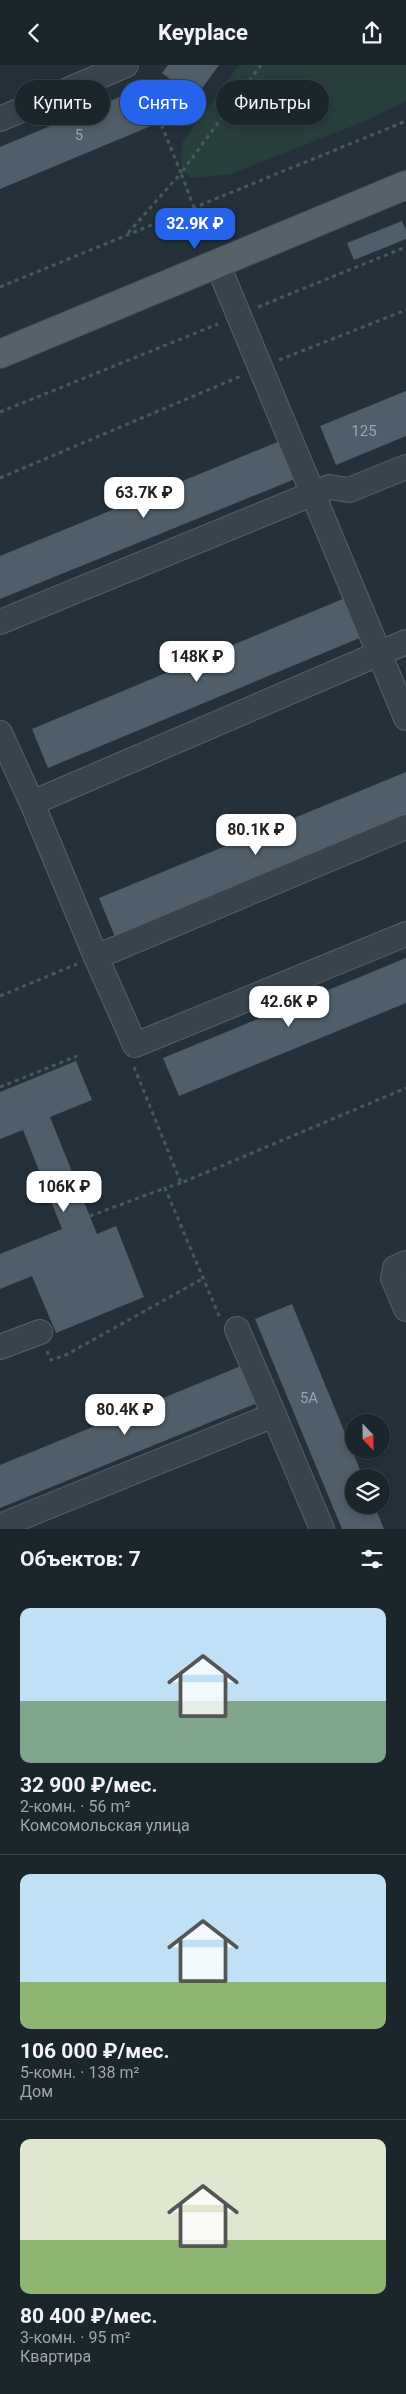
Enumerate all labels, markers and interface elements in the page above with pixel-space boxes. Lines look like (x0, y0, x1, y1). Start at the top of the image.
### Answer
icon: back (20, 19, 48, 47)
icon: share (358, 19, 386, 47)
text: Keyplace (158, 20, 248, 45)
chip: Купить (15, 80, 110, 125)
chip: Снять (120, 80, 206, 125)
chip: Фильтры (216, 80, 329, 125)
house number: 5 (75, 126, 83, 144)
pin: 32.9K ₽ (149, 207, 241, 250)
text: 32.9K ₽ (166, 214, 224, 233)
house number: 125 (351, 422, 377, 440)
pin: 63.7K ₽ (98, 477, 190, 519)
text: 63.7K ₽ (115, 483, 173, 502)
pin: 148K ₽ (156, 641, 238, 683)
text: 148K ₽ (171, 647, 223, 666)
pin: 80.1K ₽ (210, 813, 302, 856)
text: 80.1K ₽ (227, 820, 285, 839)
pin: 42.6K ₽ (243, 985, 335, 1028)
text: 42.6K ₽ (260, 992, 318, 1011)
pin: 106K ₽ (23, 1171, 105, 1213)
text: 106K ₽ (38, 1177, 90, 1196)
house number: 5А (300, 1389, 318, 1407)
pin: 80.4K ₽ (79, 1393, 171, 1436)
text: 80.4K ₽ (96, 1400, 154, 1419)
north arrow (345, 1414, 390, 1459)
map controls (345, 1414, 390, 1514)
button: layers (345, 1469, 390, 1514)
icon: filters (358, 1545, 386, 1573)
text: Объектов: 7 (20, 1547, 141, 1571)
icon: home (158, 1641, 248, 1731)
text: 32 900 ₽/мес. (20, 1773, 158, 1797)
text: 2-комн. · 56 m² (20, 1797, 130, 1816)
text: Комсомольская улица (20, 1816, 190, 1835)
icon: home (158, 1906, 248, 1996)
text: 106 000 ₽/мес. (20, 2039, 170, 2063)
text: 5-комн. · 138 m² (20, 2063, 139, 2082)
text: Дом (20, 2082, 53, 2101)
icon: home (158, 2171, 248, 2261)
text: 80 400 ₽/мес. (20, 2304, 158, 2328)
text: 3-комн. · 95 m² (20, 2328, 130, 2347)
text: Квартира (20, 2347, 91, 2366)

